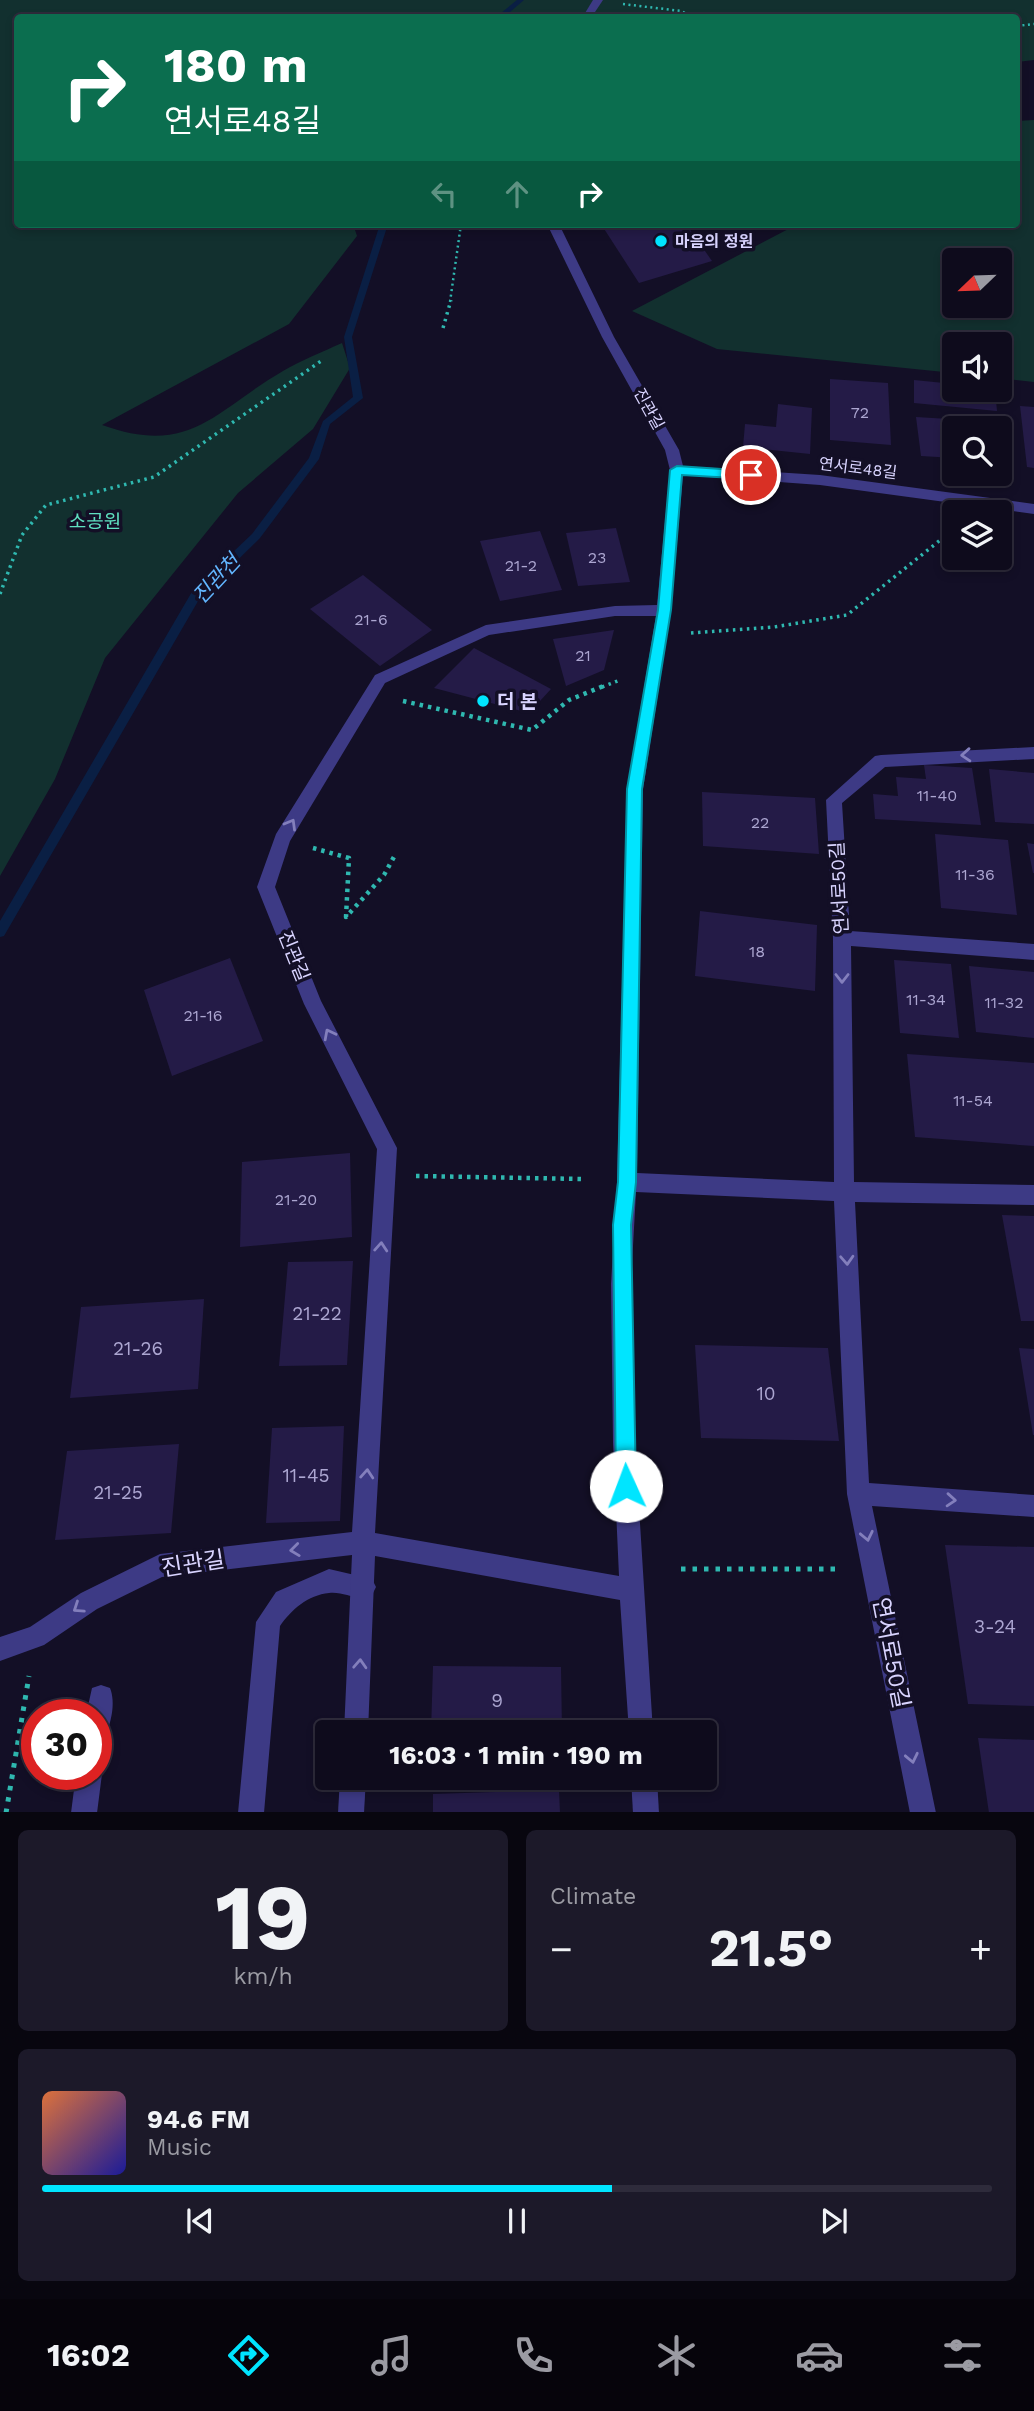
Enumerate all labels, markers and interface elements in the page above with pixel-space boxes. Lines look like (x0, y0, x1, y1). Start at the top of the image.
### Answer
text: 180 m (164, 36, 308, 94)
icon: right (49, 42, 140, 133)
text: 연서로48길 (164, 102, 321, 140)
icon: left (425, 175, 463, 213)
icon: ahead (498, 175, 536, 213)
icon: right (571, 175, 609, 213)
place label: 마음의 정원 (675, 232, 753, 251)
marker: 마음의 정원 (653, 233, 669, 249)
north arrow (942, 248, 1012, 318)
map controls (942, 248, 1012, 570)
button: sound (942, 332, 1012, 402)
street label: 진관길 (630, 385, 668, 433)
house number: 72 (851, 403, 869, 422)
button: search (942, 416, 1012, 486)
pin (721, 445, 781, 505)
street label: 연서로48길 (818, 454, 898, 482)
icon: arrive (732, 456, 770, 494)
button: layers (942, 500, 1012, 570)
park label: 소공원 (69, 510, 121, 533)
water label: 진관천 (187, 547, 247, 609)
house number: 23 (588, 548, 606, 567)
house number: 21-2 (505, 556, 537, 575)
house number: 21-6 (354, 610, 388, 629)
house number: 21 (575, 646, 591, 665)
place label: 더 본 (497, 690, 537, 713)
marker: 더 본 (475, 693, 491, 709)
one-way arrow (960, 747, 971, 762)
house number: 11-40 (917, 786, 957, 805)
house number: 22 (751, 813, 769, 832)
one-way arrow (282, 819, 295, 832)
street label: 연서로50길 (825, 841, 853, 935)
house number: 11-36 (955, 865, 995, 884)
street label: 진관길 (274, 927, 314, 985)
house number: 18 (749, 942, 765, 961)
one-way arrow (834, 974, 850, 984)
house number: 11-34 (906, 990, 946, 1009)
house number: 11-32 (984, 993, 1024, 1012)
house number: 21-16 (183, 1006, 223, 1025)
one-way arrow (323, 1029, 337, 1041)
house number: 11-54 (953, 1091, 993, 1110)
house number: 21-20 (275, 1190, 317, 1209)
one-way arrow (373, 1241, 388, 1252)
one-way arrow (839, 1255, 854, 1266)
house number: 21-22 (292, 1302, 342, 1325)
house number: 21-26 (113, 1337, 163, 1360)
house number: 10 (756, 1382, 776, 1405)
position arrow (589, 1449, 663, 1523)
house number: 11-45 (282, 1464, 330, 1487)
one-way arrow (359, 1469, 374, 1480)
house number: 21-25 (93, 1481, 143, 1504)
one-way arrow (946, 1492, 957, 1507)
one-way arrow (859, 1529, 874, 1541)
one-way arrow (289, 1543, 301, 1558)
street label: 진관길 (160, 1546, 226, 1582)
street label: 연서로50길 (867, 1595, 915, 1711)
one-way arrow (73, 1600, 86, 1613)
house number: 3-24 (974, 1615, 1016, 1638)
one-way arrow (352, 1659, 367, 1670)
house number: 9 (491, 1689, 503, 1712)
speed limit sign: 30 (21, 1699, 112, 1790)
text: 16:03 · 1 min · 190 m (389, 1740, 643, 1770)
one-way arrow (904, 1752, 919, 1764)
text: 19 (215, 1864, 311, 1971)
text: Climate (550, 1883, 636, 1910)
text: 21.5° (709, 1918, 833, 1979)
text: − (550, 1927, 573, 1971)
text: + (969, 1927, 992, 1971)
text: km/h (233, 1963, 293, 1990)
text: 94.6 FM (147, 2104, 250, 2134)
text: Music (147, 2134, 212, 2161)
icon: previous (181, 2202, 219, 2240)
icon: pause (498, 2202, 536, 2240)
icon: next (815, 2202, 853, 2240)
icon: directions (224, 2331, 273, 2380)
icon: music (367, 2331, 416, 2380)
icon: phone (509, 2331, 558, 2380)
icon: climate (652, 2331, 701, 2380)
icon: car (795, 2331, 844, 2380)
icon: filters (938, 2331, 987, 2380)
text: 16:02 (47, 2336, 130, 2374)

